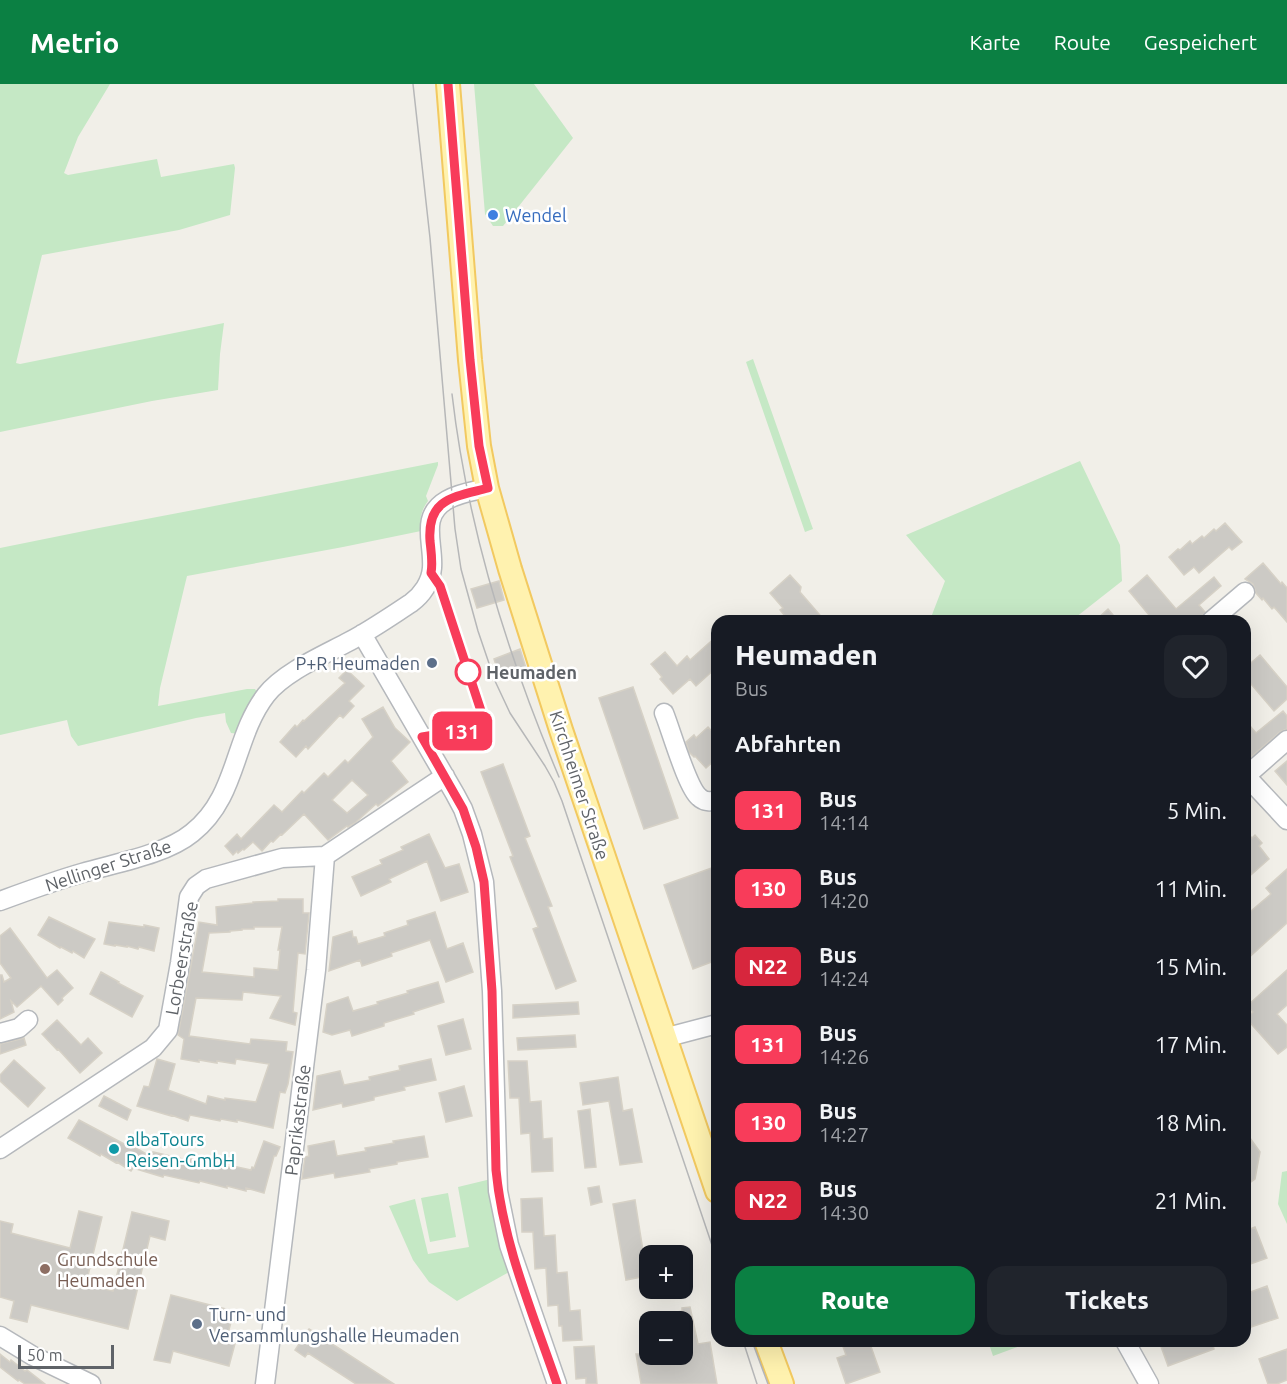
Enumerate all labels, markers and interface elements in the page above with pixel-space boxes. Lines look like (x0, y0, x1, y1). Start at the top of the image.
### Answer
text: Metrio (30, 27, 119, 58)
text: Karte (969, 30, 1021, 54)
text: Route (1054, 30, 1111, 54)
text: Gespeichert (1144, 30, 1257, 54)
place label: Wendel (505, 205, 567, 225)
marker: Wendel (486, 208, 500, 222)
button: heart (1164, 635, 1227, 698)
text: Heumaden (735, 639, 878, 670)
place label: P+R Heumaden (295, 653, 420, 673)
marker: P+R Heumaden (425, 656, 439, 670)
marker: Heumaden (455, 659, 481, 685)
place label: Heumaden (486, 662, 577, 682)
text: Bus (735, 677, 768, 700)
street label: Kirchheimer Straße (546, 708, 614, 862)
line badge: 131 (428, 712, 496, 750)
text: 131 (444, 719, 480, 743)
text: Abfahrten (735, 731, 841, 756)
text: Bus (819, 786, 857, 811)
text: 131 (750, 798, 786, 822)
text: 5 Min. (1167, 798, 1227, 823)
text: 14:14 (819, 811, 869, 834)
street label: Nellinger Straße (42, 835, 174, 895)
text: Bus (819, 864, 857, 889)
text: 130 (750, 876, 786, 900)
text: 11 Min. (1155, 876, 1227, 901)
text: 14:20 (819, 889, 869, 912)
street label: Lorbeerstraße (161, 899, 201, 1017)
text: Bus (819, 942, 857, 967)
text: N22 (748, 954, 788, 978)
text: 15 Min. (1155, 954, 1227, 979)
text: 14:24 (819, 967, 869, 990)
text: Bus (819, 1020, 857, 1045)
text: 131 (750, 1032, 786, 1056)
text: 17 Min. (1155, 1032, 1227, 1057)
text: 14:26 (819, 1045, 869, 1068)
street label: Paprikastraße (280, 1063, 314, 1177)
text: Bus (819, 1098, 857, 1123)
text: 130 (750, 1110, 786, 1134)
text: 18 Min. (1155, 1110, 1227, 1135)
text: 14:27 (819, 1123, 869, 1146)
place label: albaTours Reisen-GmbH (126, 1129, 235, 1170)
marker: albaTours Reisen-GmbH (107, 1142, 121, 1156)
text: Bus (819, 1176, 857, 1201)
text: N22 (748, 1188, 788, 1212)
text: 21 Min. (1155, 1188, 1227, 1213)
text: 14:30 (819, 1201, 869, 1224)
map controls (639, 1245, 693, 1365)
button: + (639, 1245, 693, 1299)
place label: Grundschule Heumaden (57, 1249, 158, 1290)
marker: Grundschule Heumaden (38, 1262, 52, 1276)
button: Route (735, 1266, 975, 1335)
button: Tickets (987, 1266, 1227, 1335)
place label: Turn- und Versammlungshalle Heumaden (209, 1304, 459, 1345)
button: − (639, 1311, 693, 1365)
marker: Turn- und Versammlungshalle Heumaden (190, 1317, 204, 1331)
scale bar (18, 1342, 114, 1370)
text: 50 m (27, 1346, 63, 1364)

